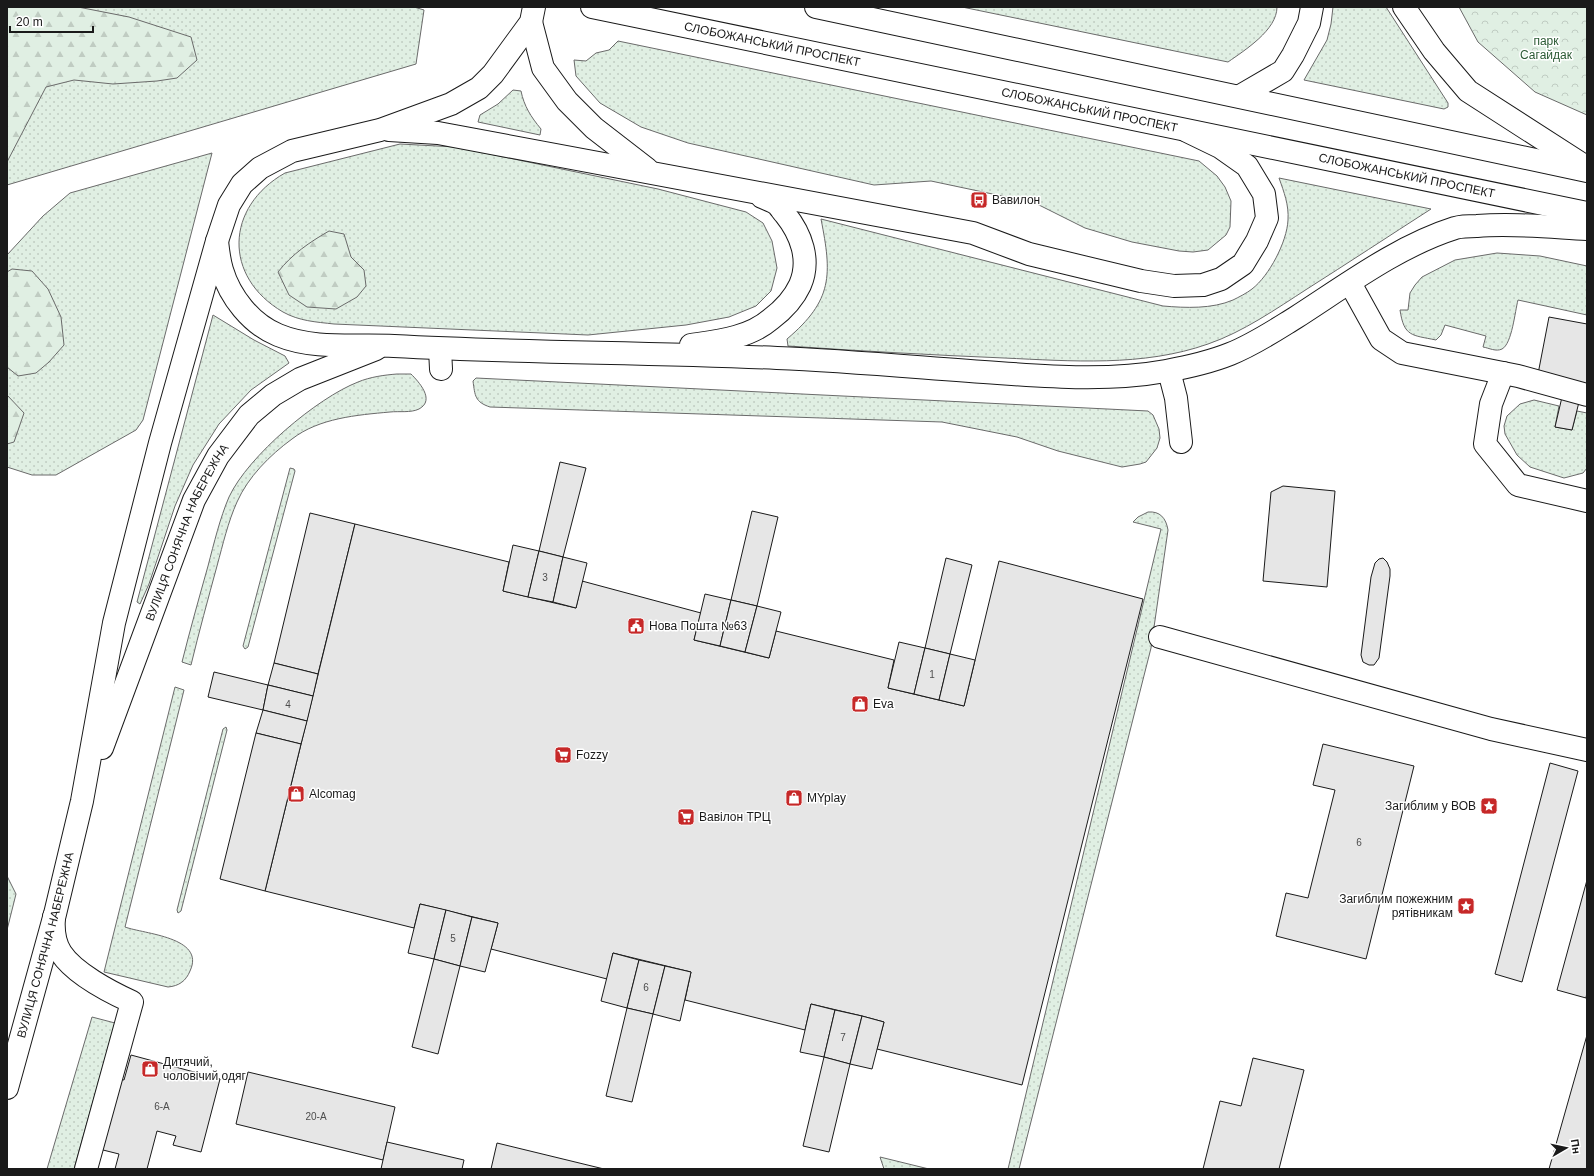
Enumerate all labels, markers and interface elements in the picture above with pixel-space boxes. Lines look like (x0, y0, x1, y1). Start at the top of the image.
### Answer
scale bar (10, 8, 93, 34)
text: 20 m (16, 15, 43, 29)
street label: СЛОБОЖАНСЬКИЙ ПРОСПЕКТ (683, 19, 862, 69)
park label: парк Сагайдак (1520, 34, 1573, 62)
street label: СЛОБОЖАНСЬКИЙ ПРОСПЕКТ (1000, 85, 1179, 135)
street label: СЛОБОЖАНСЬКИЙ ПРОСПЕКТ (1317, 151, 1497, 201)
bus stop icon: Вавилон (969, 190, 989, 210)
place label: Вавилон (992, 193, 1040, 207)
street label: ВУЛИЦЯ СОНЯЧНА НАБЕРЕЖНА (143, 441, 232, 623)
house number: 3 (542, 572, 548, 583)
public building icon: Нова Пошта №63 (626, 616, 646, 636)
place label: Нова Пошта №63 (649, 619, 747, 633)
house number: 1 (929, 669, 935, 680)
shop icon: Eva (850, 694, 870, 714)
place label: Eva (873, 697, 894, 711)
house number: 4 (285, 699, 291, 710)
supermarket icon: Fozzy (553, 745, 573, 765)
place label: Fozzy (576, 748, 608, 762)
shop icon: Alcomag (286, 784, 306, 804)
place label: Alcomag (309, 787, 356, 801)
shop icon: MYplay (784, 788, 804, 808)
place label: MYplay (807, 791, 846, 805)
place icon: Загиблим у ВОВ (1479, 796, 1499, 816)
place label: Загиблим у ВОВ (1385, 799, 1476, 813)
supermarket icon: Вавілон ТРЦ (676, 807, 696, 827)
place label: Вавілон ТРЦ (699, 810, 771, 824)
house number: 6 (1356, 837, 1362, 848)
street label: ВУЛИЦЯ СОНЯЧНА НАБЕРЕЖНА (14, 851, 77, 1040)
place label: Загиблим пожежним рятiвникам (1339, 892, 1453, 920)
place icon: Загиблим пожежним рятiвникам (1456, 896, 1476, 916)
house number: 5 (450, 933, 456, 944)
house number: 6 (643, 982, 649, 993)
house number: 7 (840, 1032, 846, 1043)
place label: Дитячий, чоловічий одяг (163, 1055, 246, 1083)
shop icon: Дитячий, чоловічий одяг (140, 1059, 160, 1079)
house number: 6-А (154, 1101, 170, 1112)
house number: 20-А (305, 1111, 327, 1122)
north arrow (1546, 1128, 1586, 1168)
text: Пн (1569, 1138, 1583, 1155)

